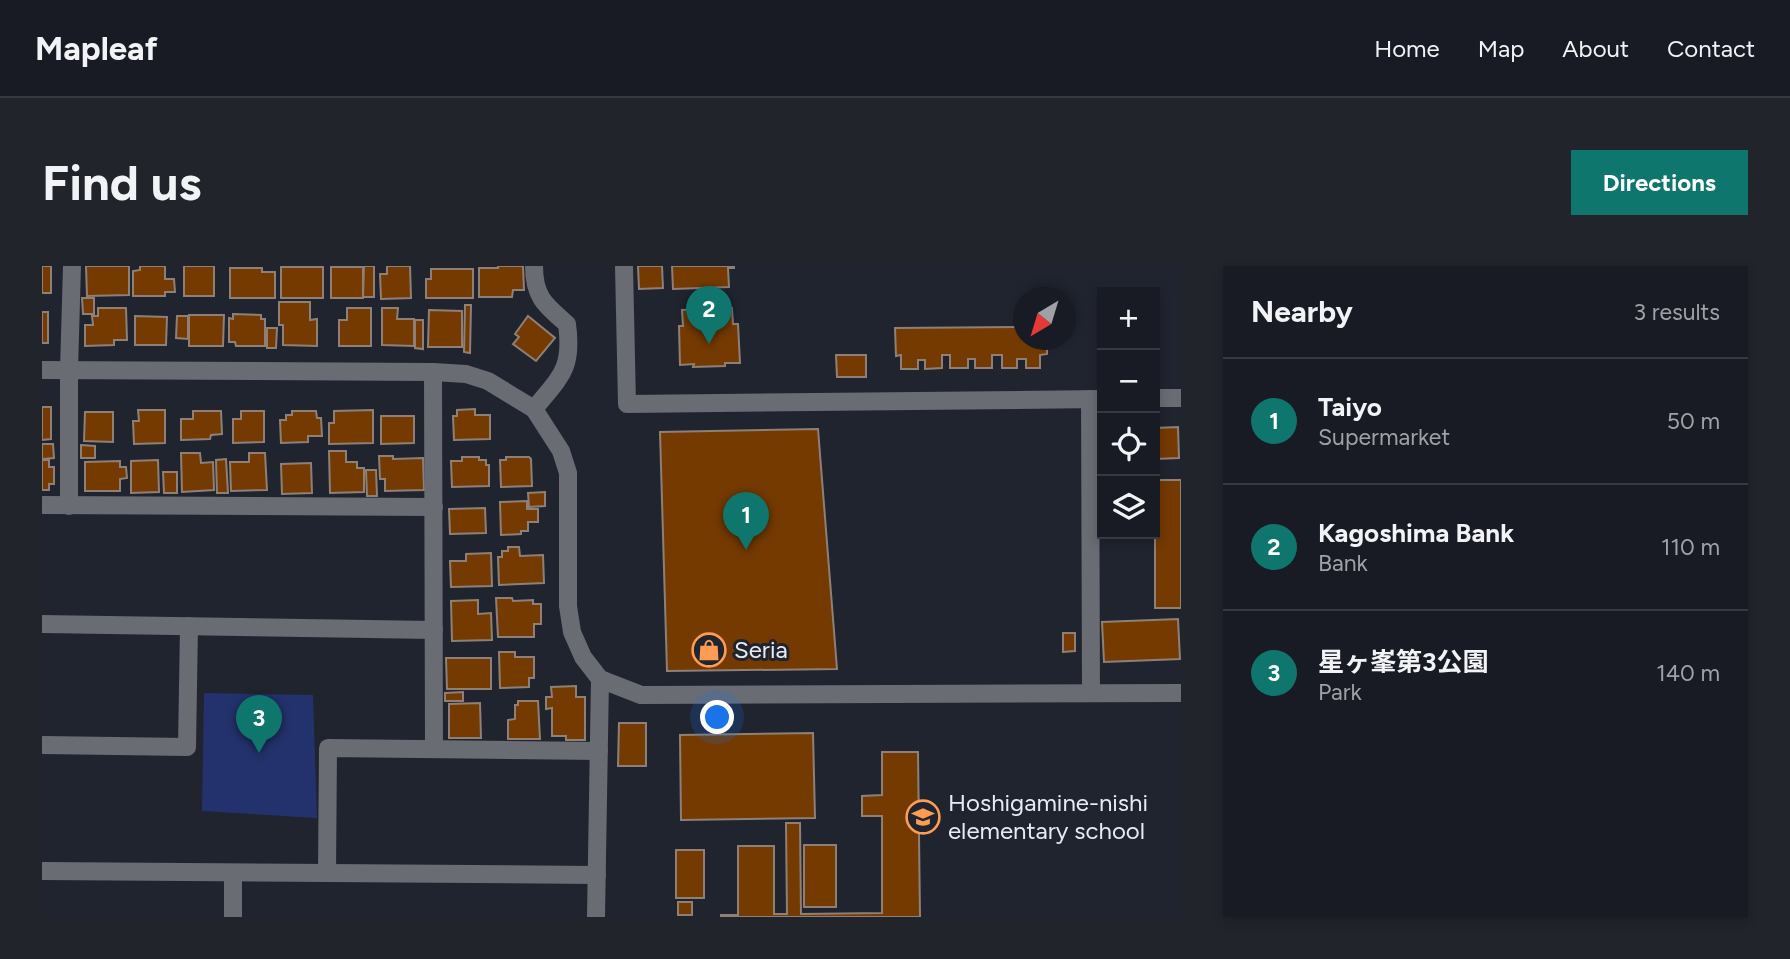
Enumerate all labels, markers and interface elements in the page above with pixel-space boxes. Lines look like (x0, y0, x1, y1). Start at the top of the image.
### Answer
text: Mapleaf (35, 29, 158, 68)
text: Home (1374, 34, 1440, 63)
text: Map (1478, 34, 1524, 63)
text: About (1562, 34, 1629, 63)
text: Contact (1667, 34, 1755, 63)
button: Directions (1571, 150, 1748, 215)
text: Find us (42, 153, 201, 212)
pin: 2 (686, 286, 732, 344)
north arrow (1013, 287, 1076, 350)
map controls (1097, 287, 1160, 539)
button: + (1097, 287, 1160, 350)
text: Nearby (1251, 293, 1353, 330)
text: 3 results (1633, 298, 1720, 326)
button: − (1097, 350, 1160, 413)
text: Taiyo (1318, 391, 1382, 423)
text: 1 (1269, 407, 1279, 435)
text: 50 m (1667, 407, 1720, 435)
button: locate (1097, 413, 1160, 476)
text: Supermarket (1318, 423, 1450, 451)
button: layers (1097, 476, 1160, 539)
pin: 1 (723, 492, 769, 550)
text: Kagoshima Bank (1318, 517, 1514, 549)
text: 2 (1267, 533, 1281, 561)
text: 110 m (1661, 533, 1720, 561)
text: Bank (1318, 549, 1368, 577)
shop icon: Seria (690, 631, 728, 669)
place label: Seria (734, 635, 788, 664)
text: 星ヶ峯第3公園 (1318, 646, 1488, 678)
text: 3 (1268, 659, 1280, 687)
text: 140 m (1656, 659, 1720, 687)
text: Park (1318, 678, 1362, 706)
pin: 3 (236, 695, 282, 753)
your location (700, 700, 734, 734)
place label: Hoshigamine-nishi elementary school (948, 788, 1148, 845)
school or university icon: Hoshigamine-nishi elementary school (904, 798, 942, 836)

